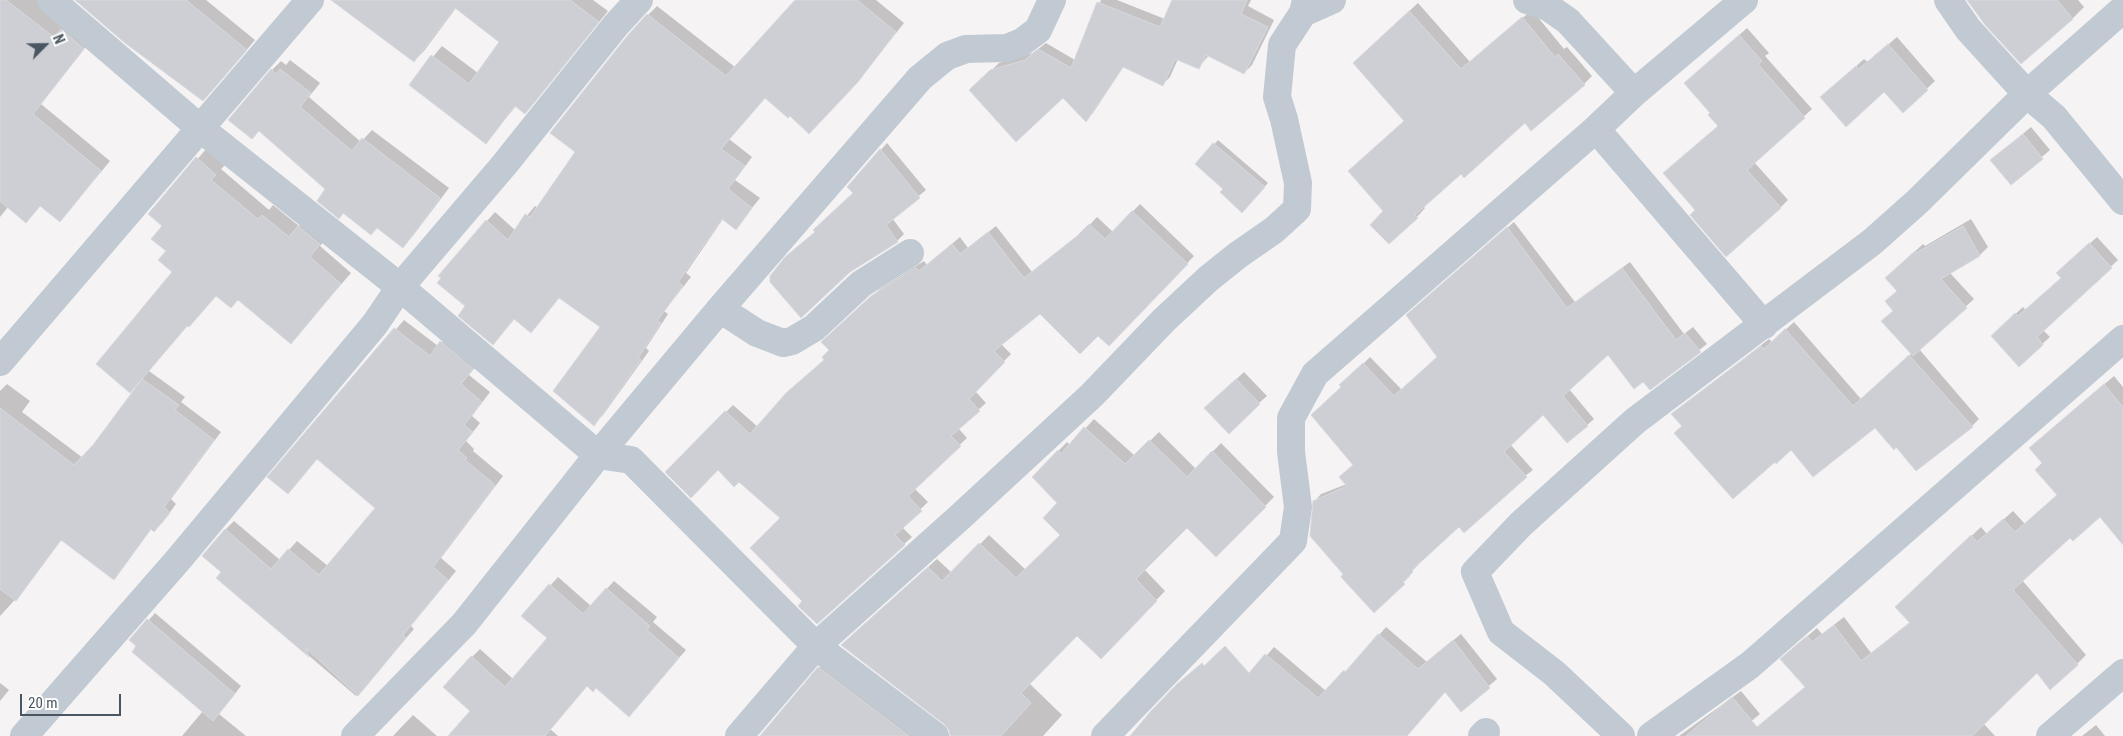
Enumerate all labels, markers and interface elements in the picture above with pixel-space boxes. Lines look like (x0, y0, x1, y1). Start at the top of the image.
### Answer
north arrow (20, 20, 70, 70)
text: N (50, 32, 68, 46)
scale bar (22, 684, 124, 716)
text: 20 m (28, 694, 58, 712)

